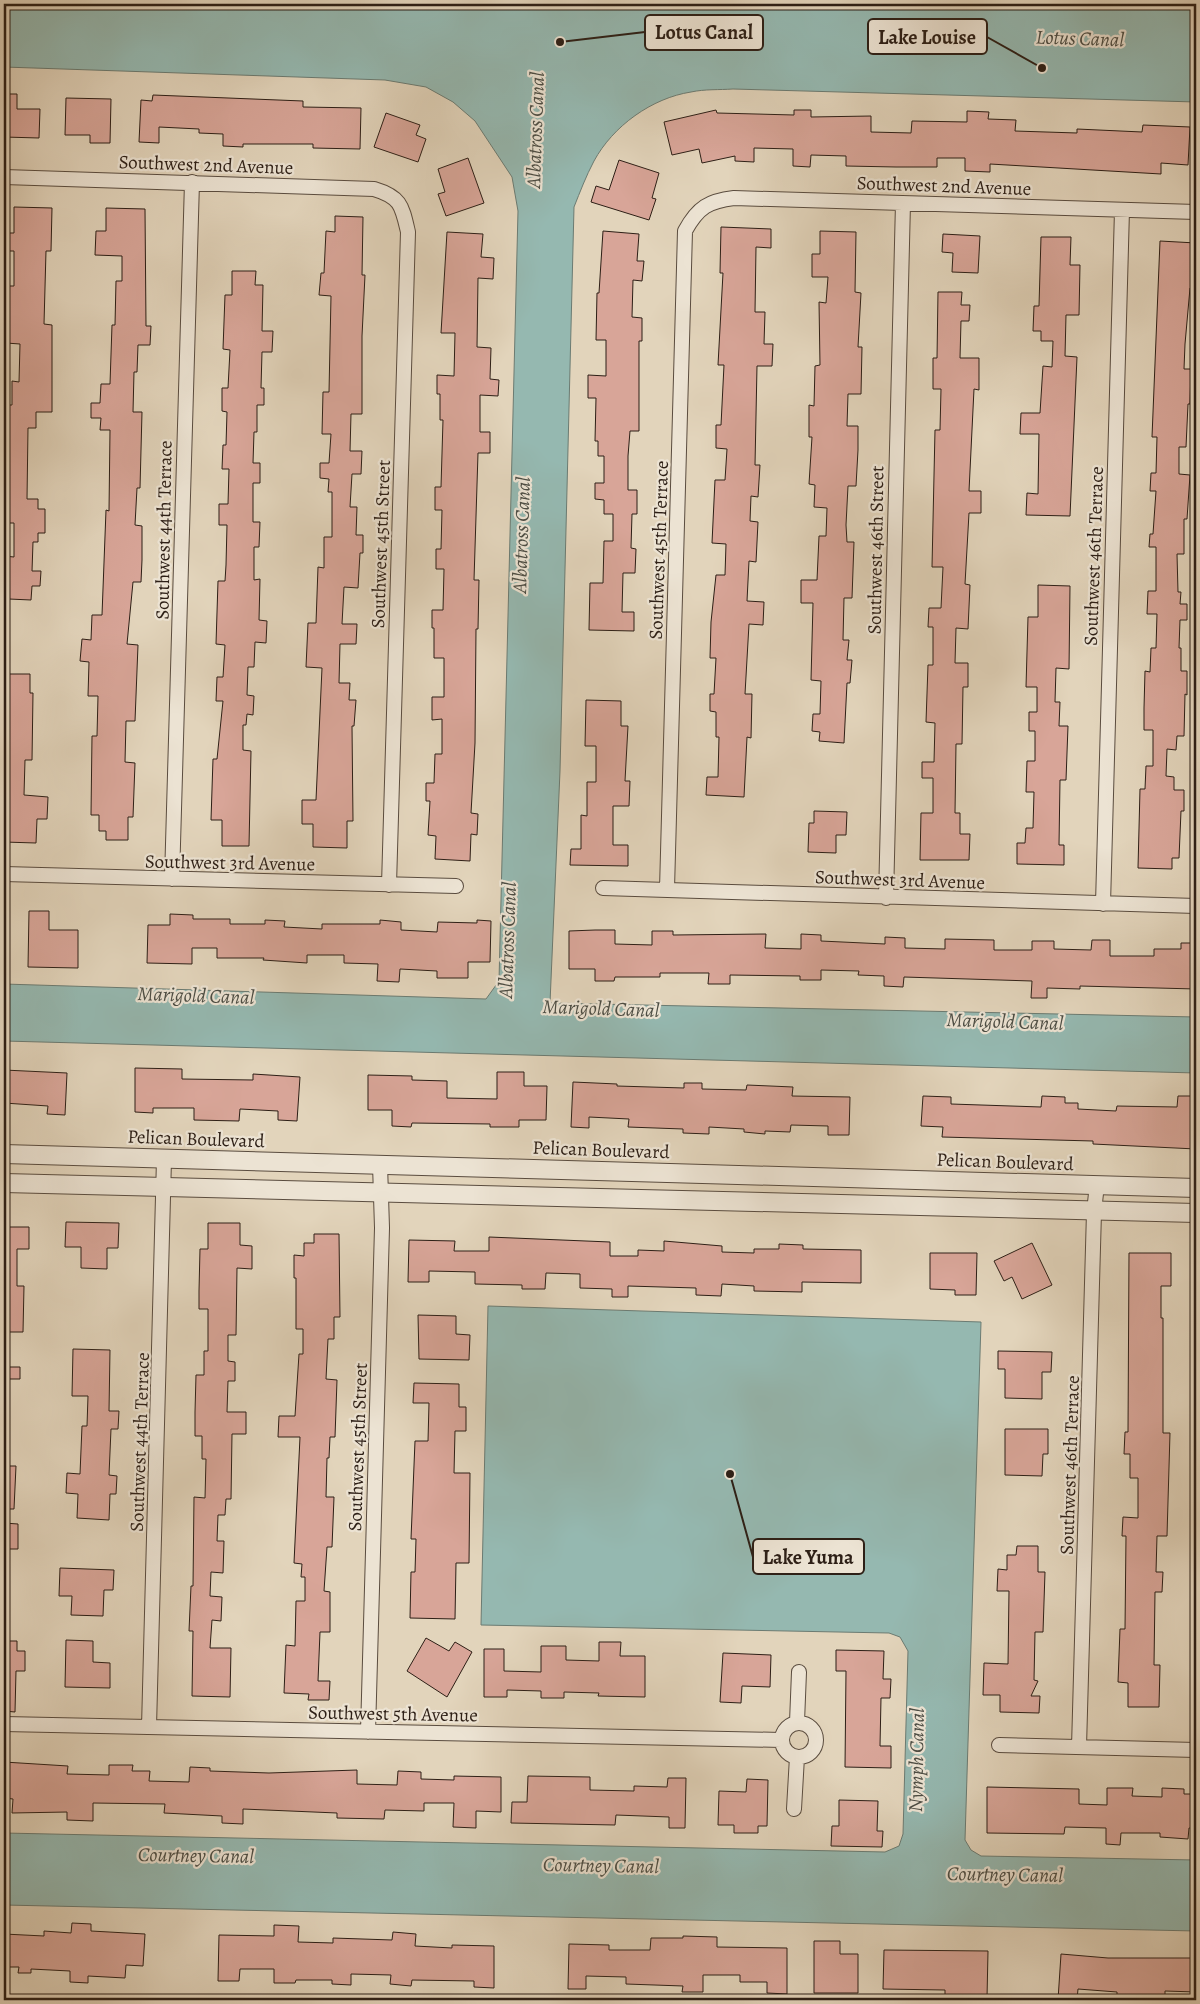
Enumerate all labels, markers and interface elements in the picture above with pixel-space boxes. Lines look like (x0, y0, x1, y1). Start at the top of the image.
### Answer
callout: Lotus Canal (645, 15, 763, 50)
text: Lotus Canal (655, 19, 754, 46)
callout: Lake Louise (868, 19, 987, 54)
water label: Lotus Canal (1035, 23, 1125, 54)
text: Lake Louise (878, 24, 976, 51)
water label: Albatross Canal (520, 71, 551, 190)
street label: Southwest 2nd Avenue (118, 149, 294, 181)
street label: Southwest 2nd Avenue (856, 170, 1032, 202)
street label: Southwest 44th Terrace (149, 440, 179, 620)
street label: Southwest 45th Street (365, 459, 397, 629)
street label: Southwest 45th Terrace (643, 460, 675, 640)
street label: Southwest 46th Street (862, 465, 890, 635)
street label: Southwest 46th Terrace (1078, 466, 1110, 646)
water label: Albatross Canal (506, 476, 537, 595)
street label: Southwest 3rd Avenue (145, 849, 315, 877)
street label: Southwest 3rd Avenue (814, 864, 986, 896)
water label: Albatross Canal (492, 881, 523, 1000)
water label: Marigold Canal (137, 980, 255, 1011)
water label: Marigold Canal (542, 993, 660, 1024)
water label: Marigold Canal (946, 1006, 1064, 1037)
street label: Pelican Boulevard (127, 1124, 266, 1154)
street label: Pelican Boulevard (532, 1135, 671, 1165)
street label: Pelican Boulevard (936, 1147, 1075, 1177)
street label: Southwest 44th Terrace (124, 1352, 156, 1532)
street label: Southwest 45th Street (342, 1362, 374, 1532)
street label: Southwest 46th Terrace (1054, 1375, 1086, 1555)
callout: Lake Yuma (753, 1539, 864, 1574)
text: Lake Yuma (762, 1544, 854, 1571)
street label: Southwest 5th Avenue (308, 1700, 478, 1728)
water label: Nymph Canal (902, 1708, 931, 1812)
water label: Courtney Canal (138, 1841, 254, 1870)
water label: Courtney Canal (543, 1851, 659, 1880)
water label: Courtney Canal (947, 1860, 1063, 1889)

